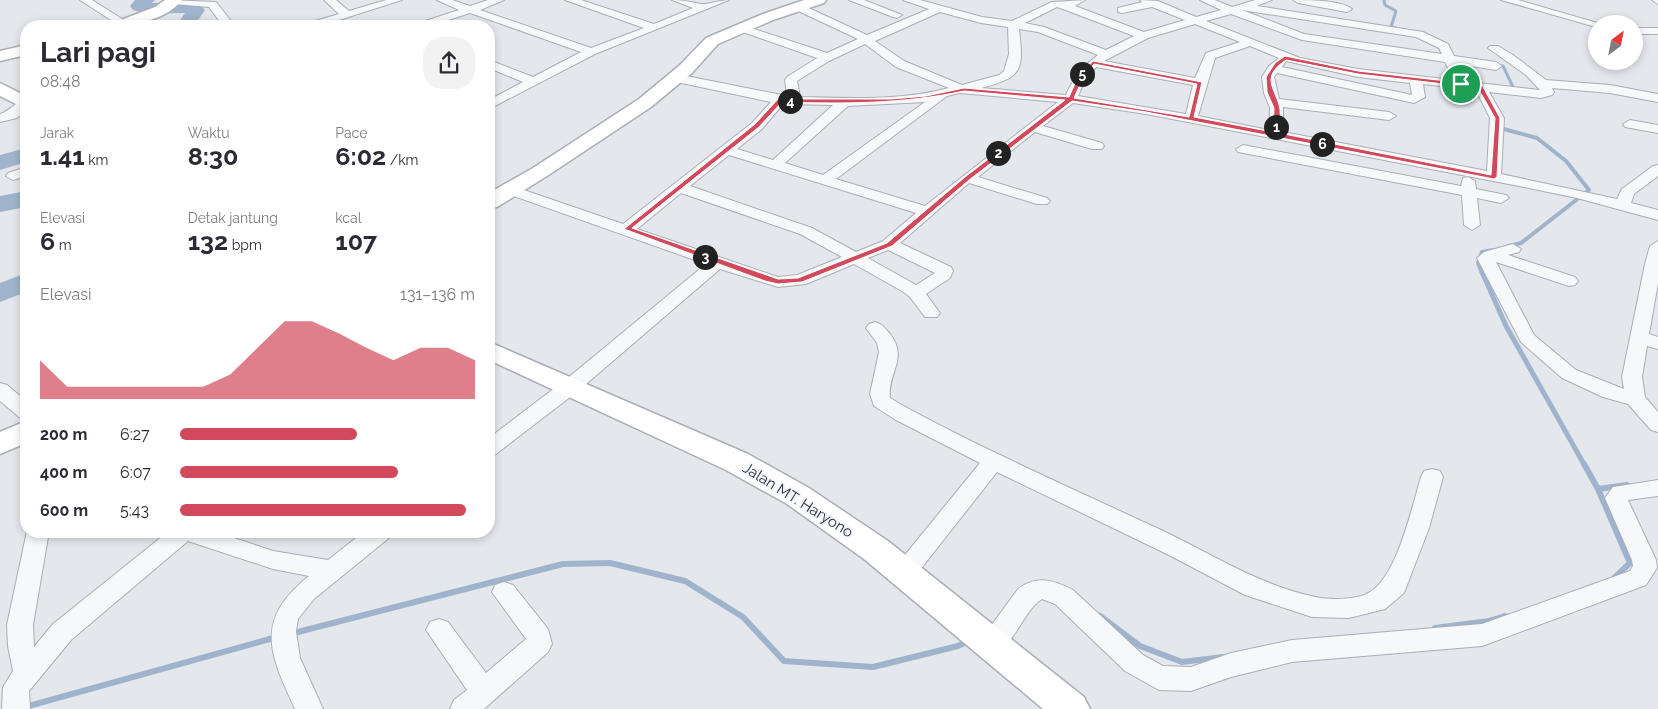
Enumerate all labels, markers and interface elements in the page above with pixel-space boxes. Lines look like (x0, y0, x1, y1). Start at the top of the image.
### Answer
north arrow (1588, 15, 1642, 70)
map controls (1588, 15, 1643, 70)
text: Lari pagi (40, 36, 156, 69)
button: share (423, 37, 475, 89)
pin: 5 (1070, 62, 1094, 86)
pin (1440, 63, 1482, 105)
text: 5 (1079, 66, 1086, 82)
icon: arrive (1447, 70, 1475, 98)
text: 08:48 (40, 72, 81, 91)
pin: 4 (778, 88, 802, 114)
text: 4 (787, 93, 795, 109)
pin: 1 (1264, 114, 1288, 140)
text: 1 (1273, 119, 1280, 135)
text: Jarak (40, 125, 74, 141)
text: Waktu (188, 125, 230, 141)
text: Pace (335, 125, 367, 141)
pin: 6 (1310, 132, 1334, 156)
text: 6 (1318, 136, 1327, 152)
pin: 2 (986, 140, 1010, 166)
text: 1.41 (40, 141, 85, 171)
text: 8:30 (188, 141, 238, 171)
text: 6:02 (335, 141, 386, 171)
text: 2 (995, 145, 1002, 161)
text: km (85, 152, 108, 168)
text: /km (386, 152, 418, 168)
text: Elevasi (40, 210, 85, 226)
text: Detak jantung (188, 210, 278, 226)
text: kcal (335, 210, 362, 226)
text: 6 (40, 226, 55, 256)
text: 132 (188, 226, 228, 256)
text: 107 (335, 226, 377, 256)
text: m (55, 237, 72, 253)
text: bpm (228, 237, 262, 253)
pin: 3 (692, 244, 718, 270)
text: 3 (702, 249, 709, 265)
text: Elevasi (40, 285, 92, 304)
text: 131–136 m (400, 285, 475, 304)
text: 200 m (40, 425, 87, 444)
text: 6:27 (120, 425, 150, 444)
street label: Jalan MT. Haryono (739, 459, 857, 541)
text: 400 m (40, 463, 88, 482)
text: 6:07 (120, 463, 151, 482)
text: 600 m (40, 501, 88, 520)
text: 5:43 (120, 501, 149, 520)

